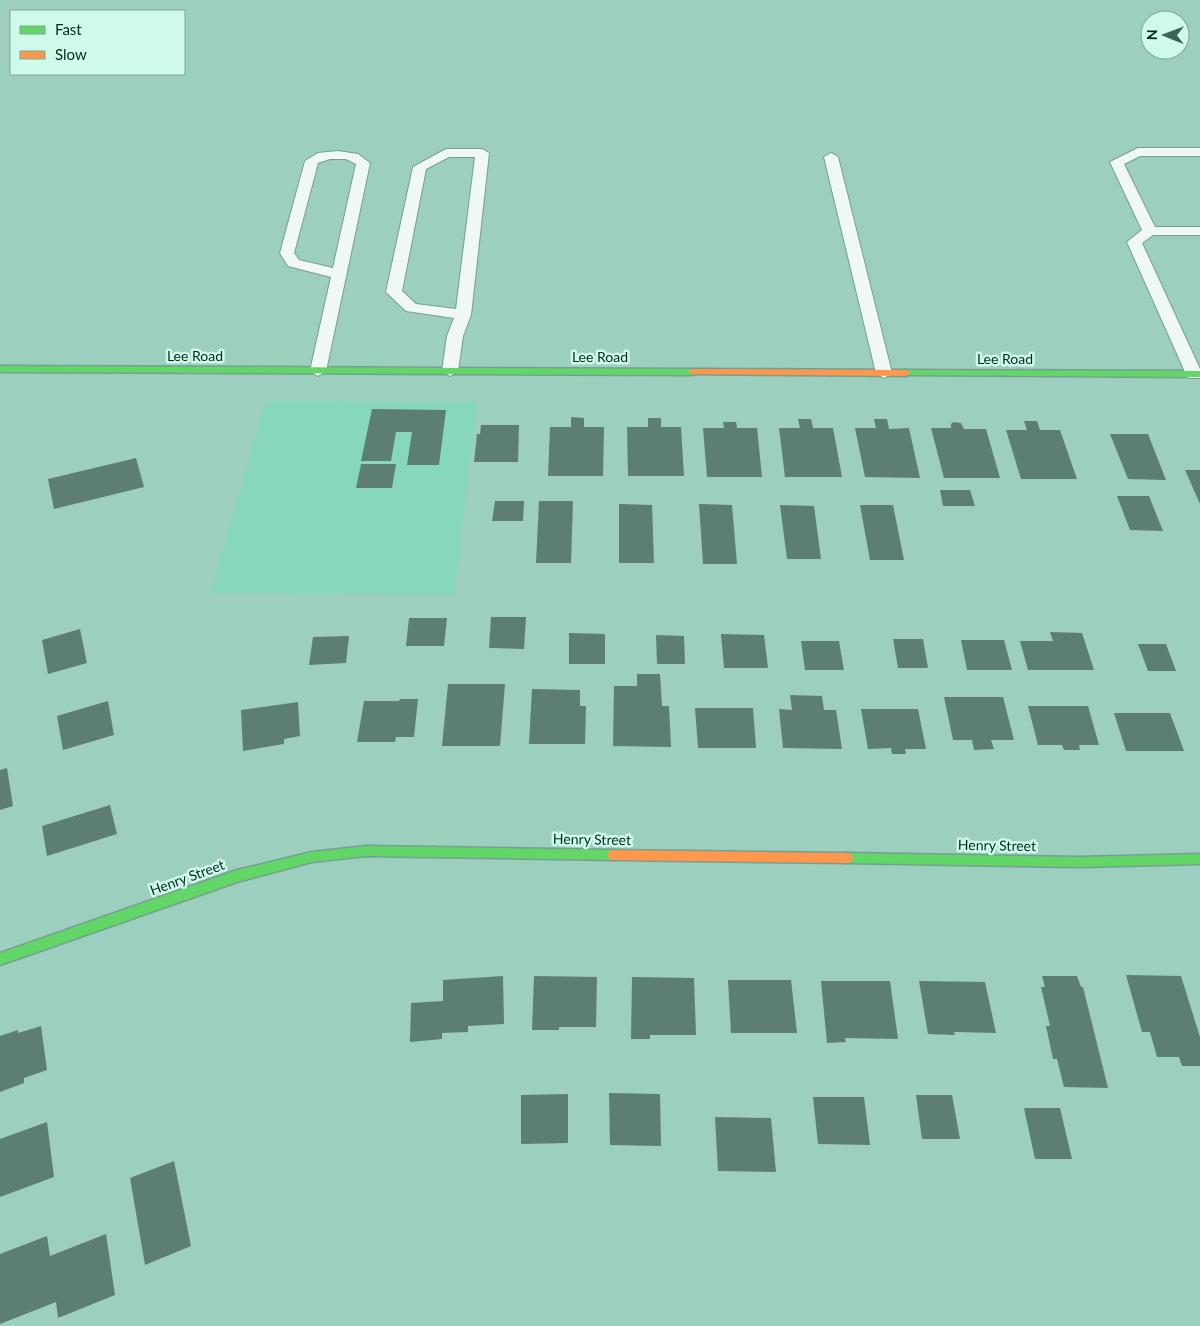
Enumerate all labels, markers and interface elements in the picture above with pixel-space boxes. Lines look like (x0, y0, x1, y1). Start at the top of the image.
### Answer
legend (10, 10, 185, 75)
north arrow (1140, 10, 1190, 60)
text: Fast (55, 20, 82, 38)
text: N (1143, 29, 1160, 40)
text: Slow (55, 45, 87, 63)
street label: Lee Road (167, 347, 223, 364)
street label: Lee Road (572, 348, 628, 365)
street label: Lee Road (977, 350, 1033, 367)
street label: Henry Street (553, 830, 631, 848)
street label: Henry Street (958, 836, 1036, 854)
street label: Henry Street (147, 856, 227, 898)

